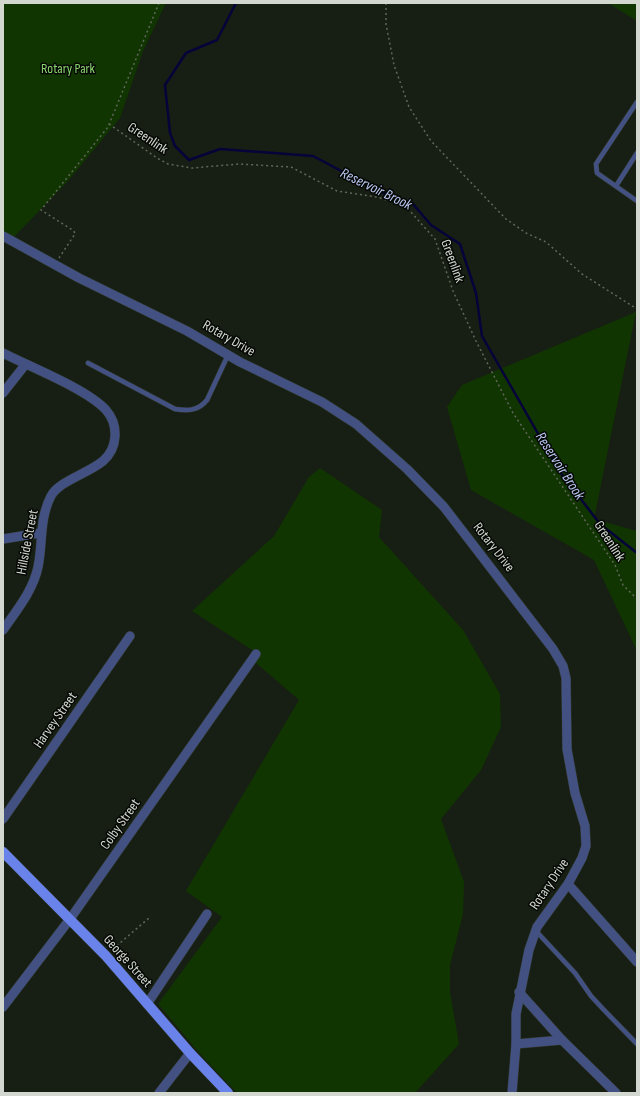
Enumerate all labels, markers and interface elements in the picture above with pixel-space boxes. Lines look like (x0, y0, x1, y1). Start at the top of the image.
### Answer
park label: Rotary Park (41, 60, 96, 77)
street label: Greenlink (125, 118, 172, 158)
water label: Reservoir Brook (337, 164, 415, 215)
street label: Greenlink (437, 237, 469, 286)
street label: Rotary Drive (200, 316, 258, 360)
water label: Reservoir Brook (531, 428, 589, 504)
street label: Hillside Street (12, 508, 42, 576)
street label: Greenlink (591, 518, 630, 565)
street label: Rotary Drive (469, 519, 519, 575)
street label: Harvey Street (29, 689, 81, 751)
street label: Colby Street (96, 795, 144, 853)
street label: Rotary Drive (526, 855, 572, 913)
street label: George Street (100, 931, 156, 991)

